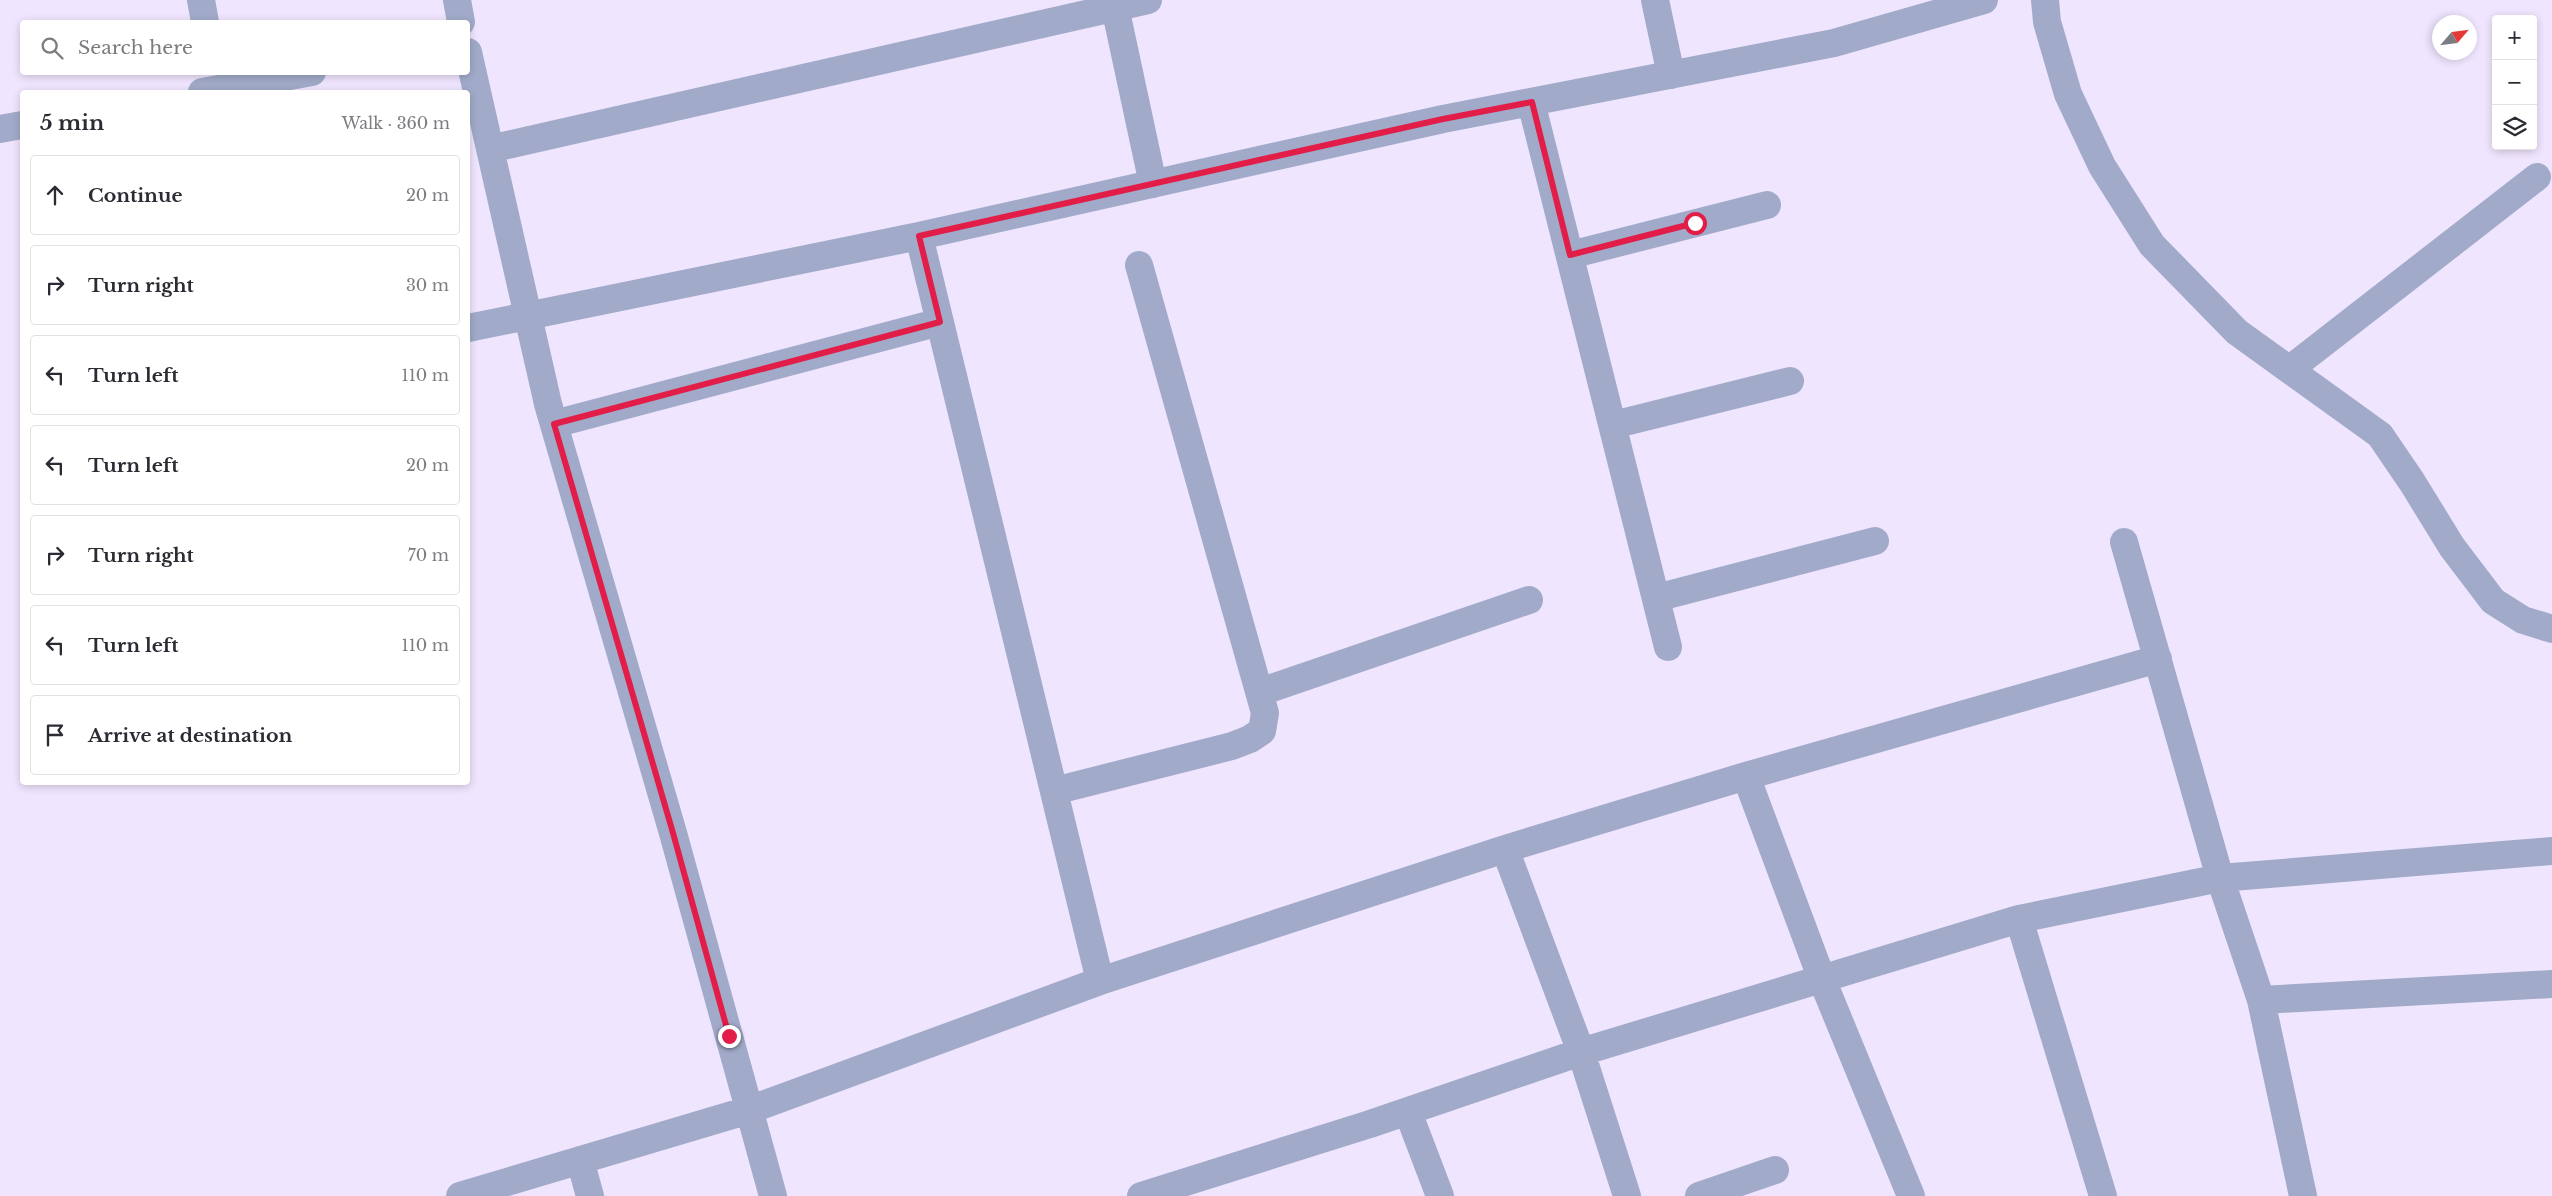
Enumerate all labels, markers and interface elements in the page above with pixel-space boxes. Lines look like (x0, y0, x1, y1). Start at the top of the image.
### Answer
north arrow (2432, 15, 2477, 60)
map controls (2492, 15, 2537, 150)
button: + (2492, 15, 2537, 60)
search box (20, 20, 470, 75)
icon: search (38, 34, 66, 62)
text: Search here (78, 36, 193, 59)
button: − (2492, 60, 2537, 105)
button: layers (2492, 105, 2537, 150)
text: 5 min (40, 110, 104, 136)
text: Walk · 360 m (342, 113, 450, 133)
icon: ahead (41, 181, 69, 209)
text: Continue (88, 184, 183, 207)
text: 20 m (406, 185, 449, 205)
route start (1684, 212, 1707, 235)
icon: right (41, 271, 69, 299)
text: Turn right (88, 274, 194, 297)
text: 30 m (406, 275, 449, 295)
icon: left (41, 361, 69, 389)
text: Turn left (88, 364, 179, 387)
text: 110 m (402, 365, 449, 385)
icon: left (41, 451, 69, 479)
text: Turn left (88, 454, 179, 477)
text: 20 m (406, 455, 449, 475)
icon: right (41, 541, 69, 569)
text: Turn right (88, 544, 194, 567)
text: 70 m (408, 545, 449, 565)
icon: left (41, 631, 69, 659)
text: Turn left (88, 634, 179, 657)
text: 110 m (402, 635, 449, 655)
icon: arrive (41, 721, 69, 749)
text: Arrive at destination (88, 724, 292, 747)
route end (718, 1025, 741, 1048)

